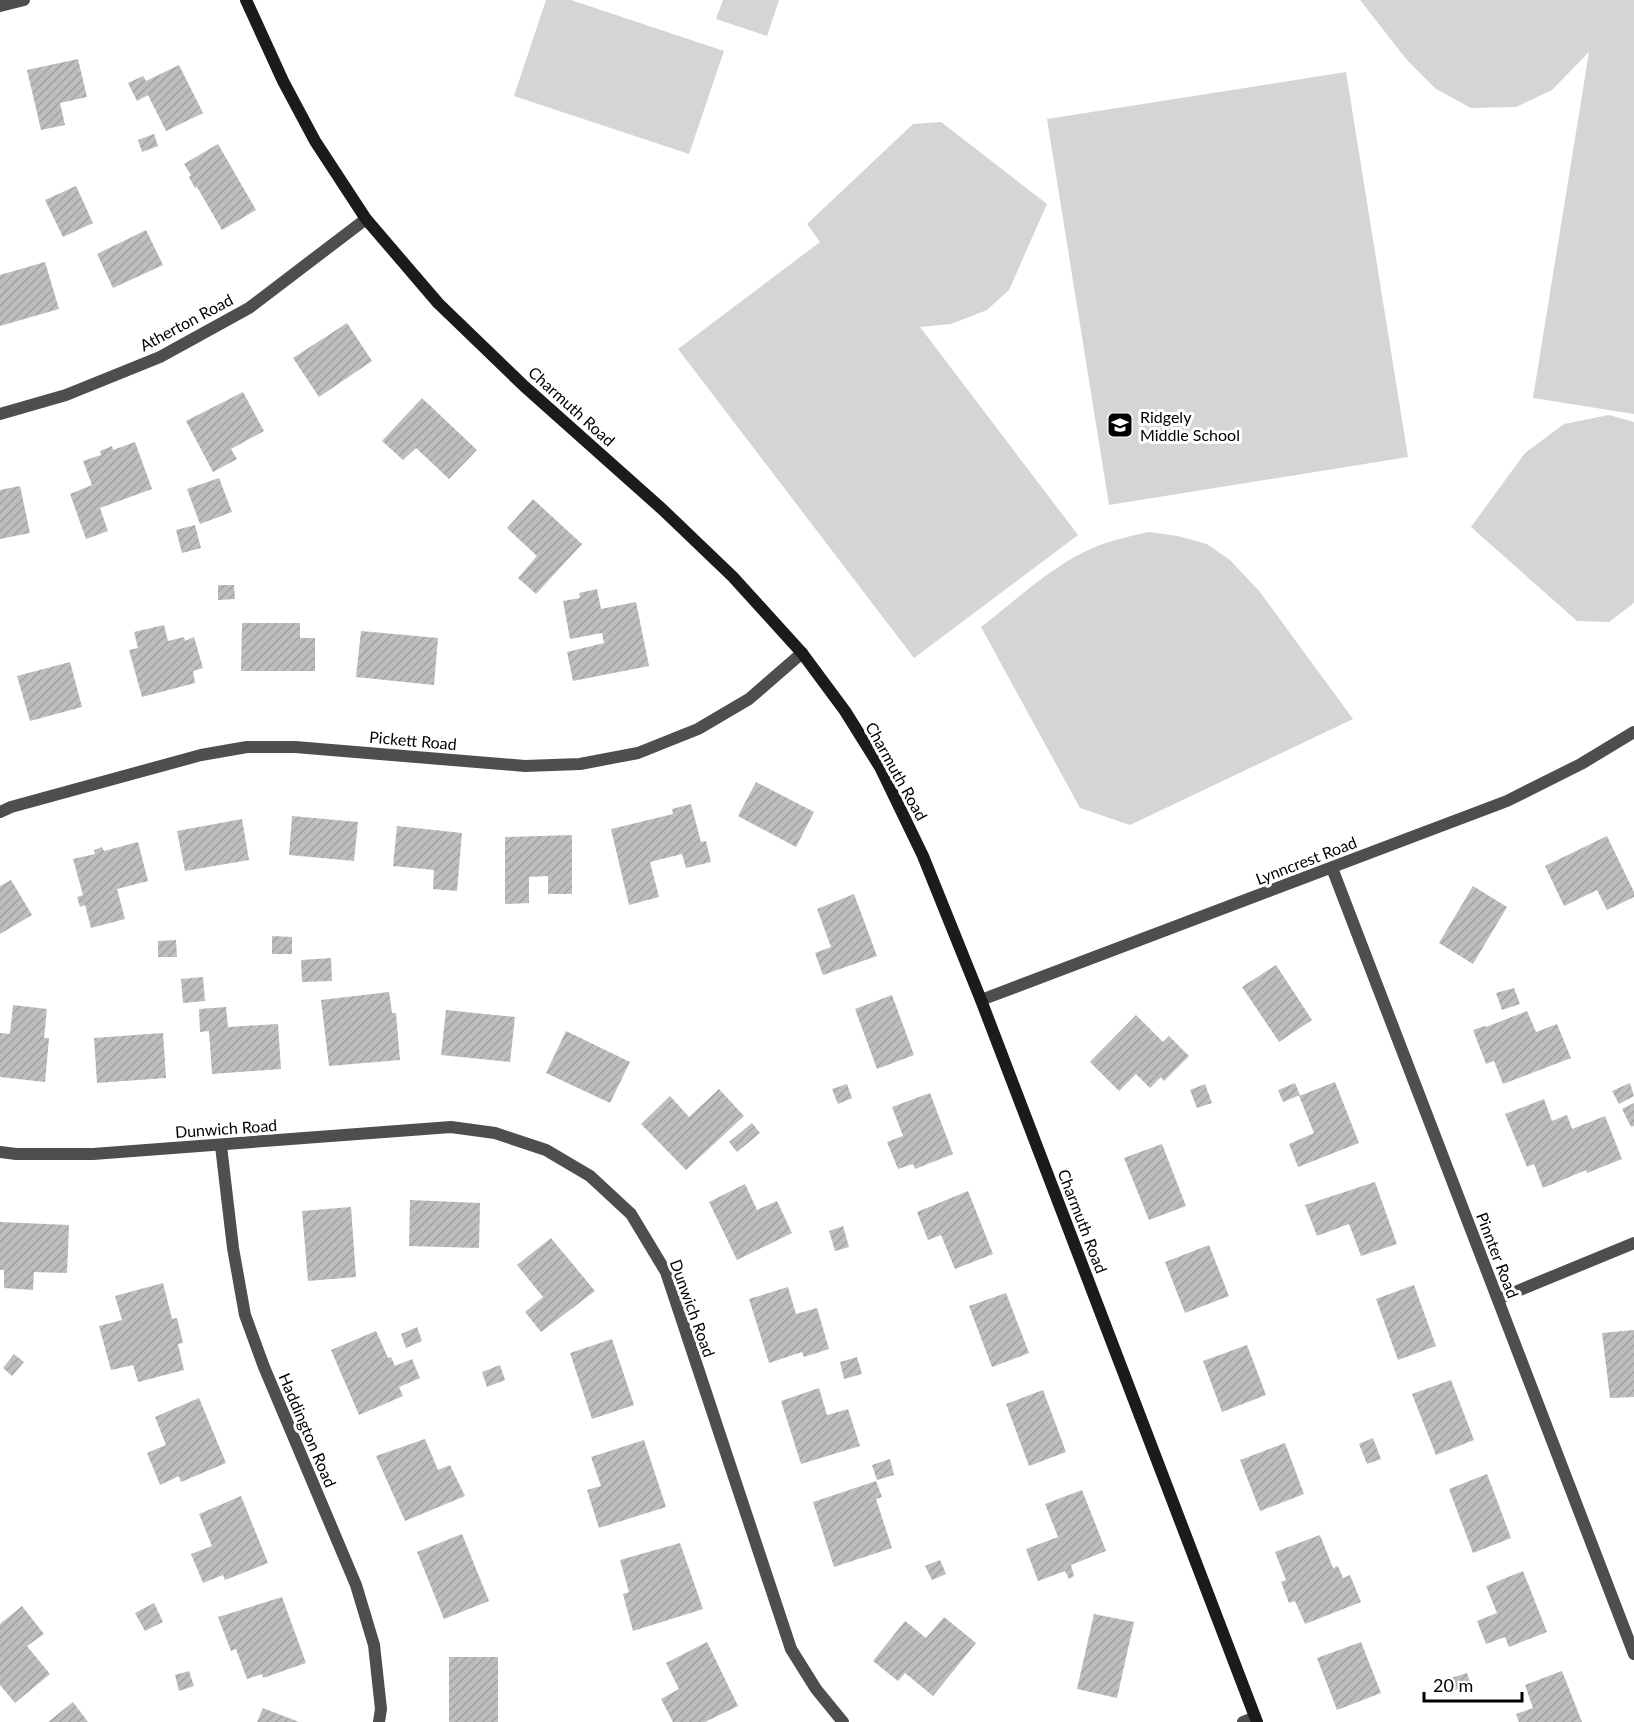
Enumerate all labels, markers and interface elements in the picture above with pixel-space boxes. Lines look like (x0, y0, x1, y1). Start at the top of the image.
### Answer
street label: Atherton Road (136, 290, 236, 354)
street label: Charmuth Road (525, 362, 619, 450)
place label: Ridgely Middle School (1140, 407, 1240, 444)
school or university icon: Ridgely Middle School (1105, 410, 1135, 440)
street label: Charmuth Road (862, 718, 932, 824)
street label: Pickett Road (369, 727, 457, 753)
street label: Lynncrest Road (1253, 832, 1359, 888)
street label: Dunwich Road (174, 1115, 278, 1141)
street label: Charmuth Road (1054, 1166, 1112, 1276)
street label: Pinnter Road (1473, 1209, 1523, 1301)
street label: Dunwich Road (667, 1257, 719, 1359)
street label: Haddington Road (275, 1370, 341, 1490)
scale bar (1424, 1665, 1522, 1703)
text: 20 m (1433, 1674, 1473, 1696)

